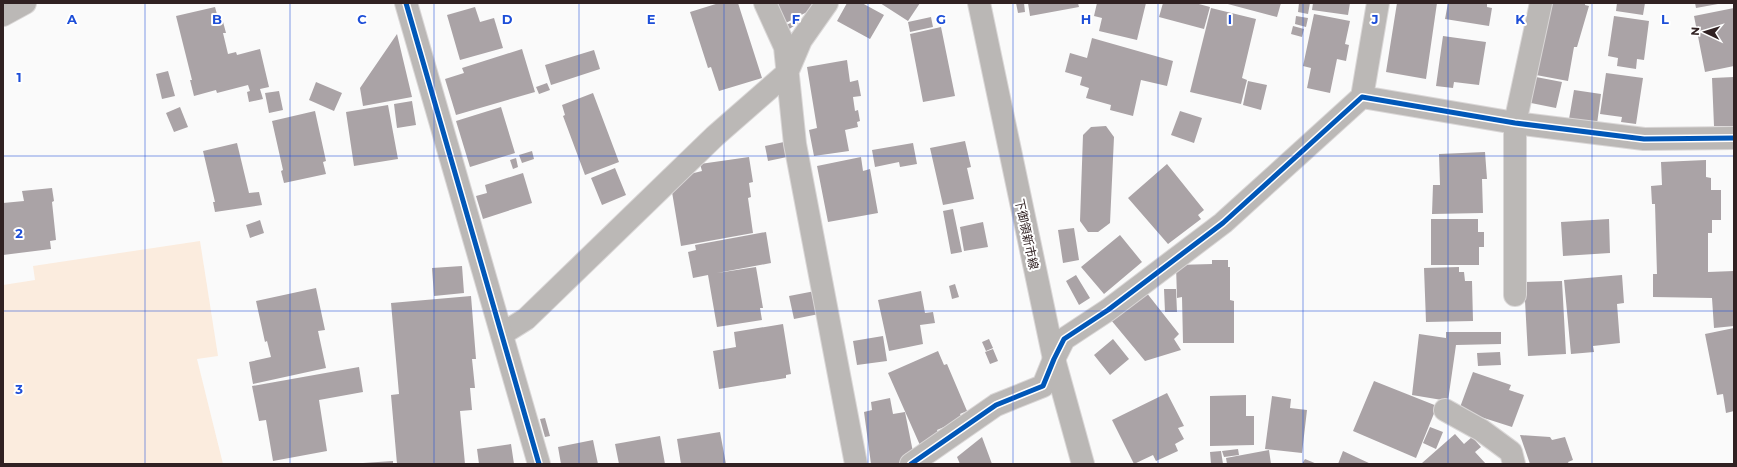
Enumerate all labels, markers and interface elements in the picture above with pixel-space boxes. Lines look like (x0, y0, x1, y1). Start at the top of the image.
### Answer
text: A (66, 11, 78, 27)
text: B (212, 11, 222, 27)
text: C (357, 11, 367, 27)
text: D (502, 11, 513, 27)
text: E (647, 11, 656, 27)
text: F (792, 11, 800, 27)
text: G (936, 11, 946, 27)
text: H (1081, 11, 1091, 27)
text: I (1228, 11, 1232, 27)
text: J (1370, 11, 1379, 27)
text: K (1515, 11, 1525, 27)
text: L (1661, 11, 1669, 27)
north arrow (1685, 12, 1725, 52)
text: N (1688, 26, 1702, 36)
text: 1 (16, 69, 22, 85)
street label: 下御領新市線 (1012, 197, 1042, 271)
text: 2 (15, 225, 23, 241)
text: 3 (14, 381, 23, 397)

